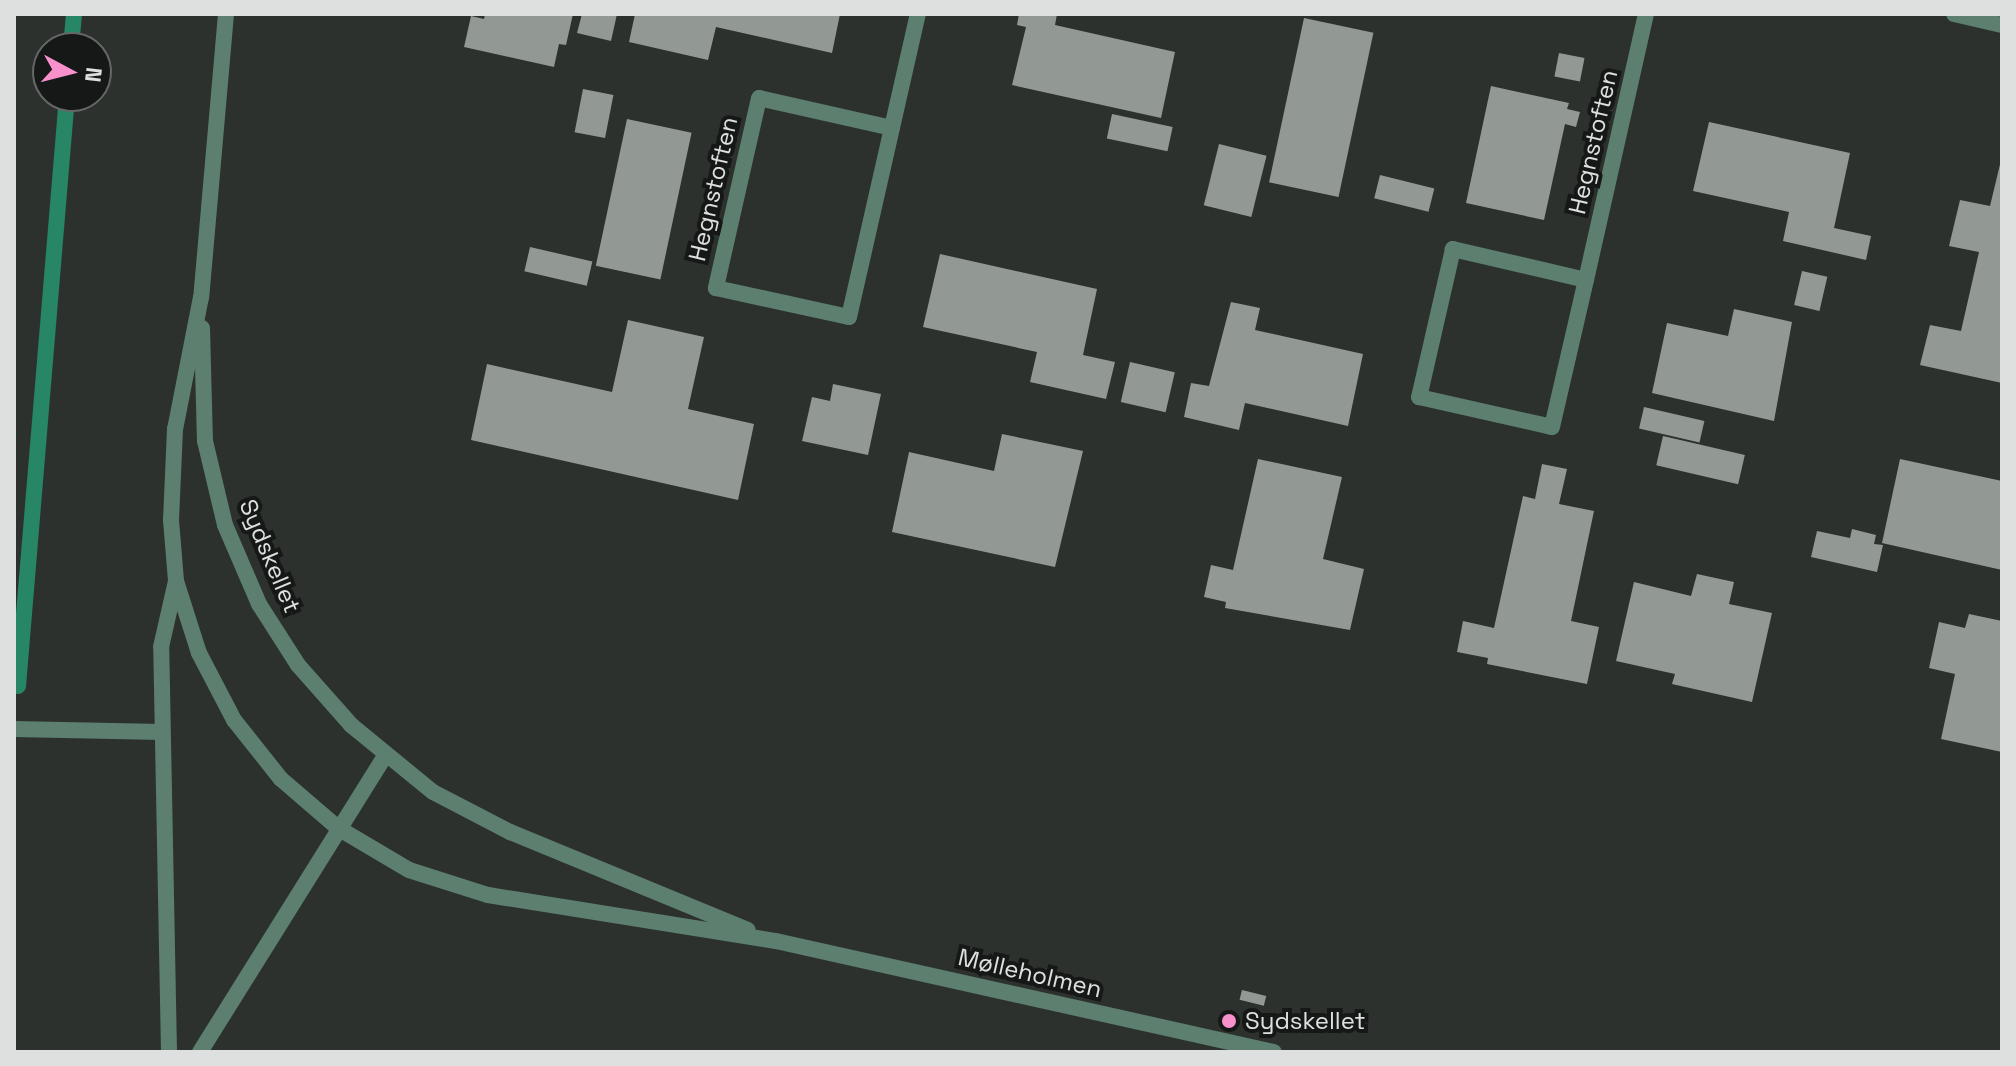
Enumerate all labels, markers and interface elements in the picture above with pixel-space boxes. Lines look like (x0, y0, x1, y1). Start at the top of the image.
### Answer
north arrow (32, 32, 112, 112)
text: N (79, 66, 109, 84)
street label: Hegnstoften (1562, 67, 1624, 217)
street label: Hegnstoften (682, 114, 744, 264)
street label: Sydskellet (233, 495, 307, 617)
street label: Mølleholmen (955, 942, 1105, 1004)
place label: Sydskellet (1245, 1007, 1366, 1035)
marker: Sydskellet (1220, 1012, 1238, 1030)

